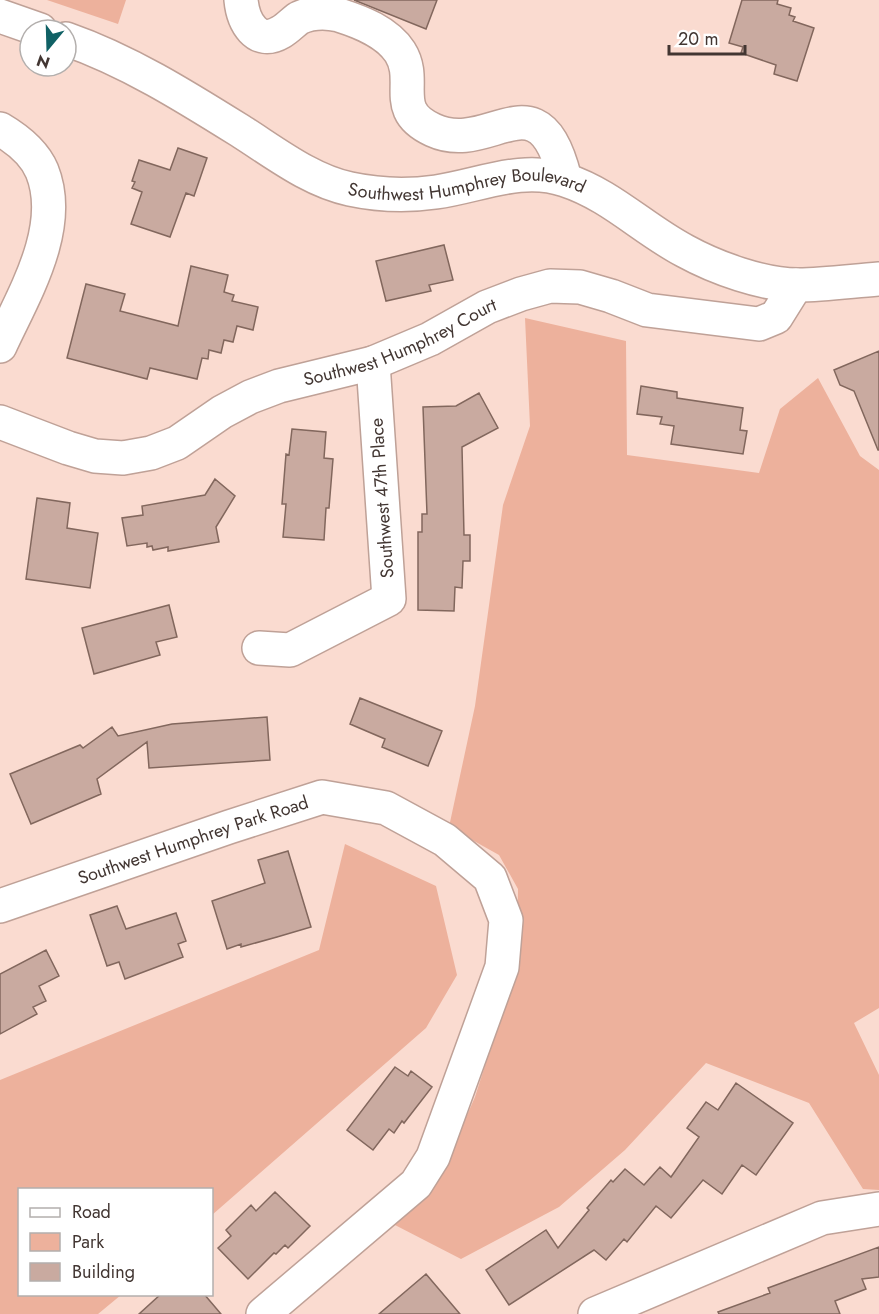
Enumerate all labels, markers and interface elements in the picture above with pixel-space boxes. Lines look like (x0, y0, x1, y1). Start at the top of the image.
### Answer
north arrow (18, 18, 78, 78)
scale bar (669, 18, 746, 56)
text: 20 m (678, 26, 718, 52)
text: N (34, 49, 53, 75)
street label: Southwest Humphrey Boulevard (346, 162, 590, 207)
street label: Southwest Humphrey Court (301, 291, 501, 393)
street label: Southwest 47th Place (363, 417, 401, 579)
street label: Southwest Humphrey Park Road (74, 789, 312, 891)
legend (18, 1188, 213, 1296)
text: Road (72, 1199, 111, 1225)
text: Park (72, 1229, 104, 1255)
text: Building (72, 1259, 135, 1285)

